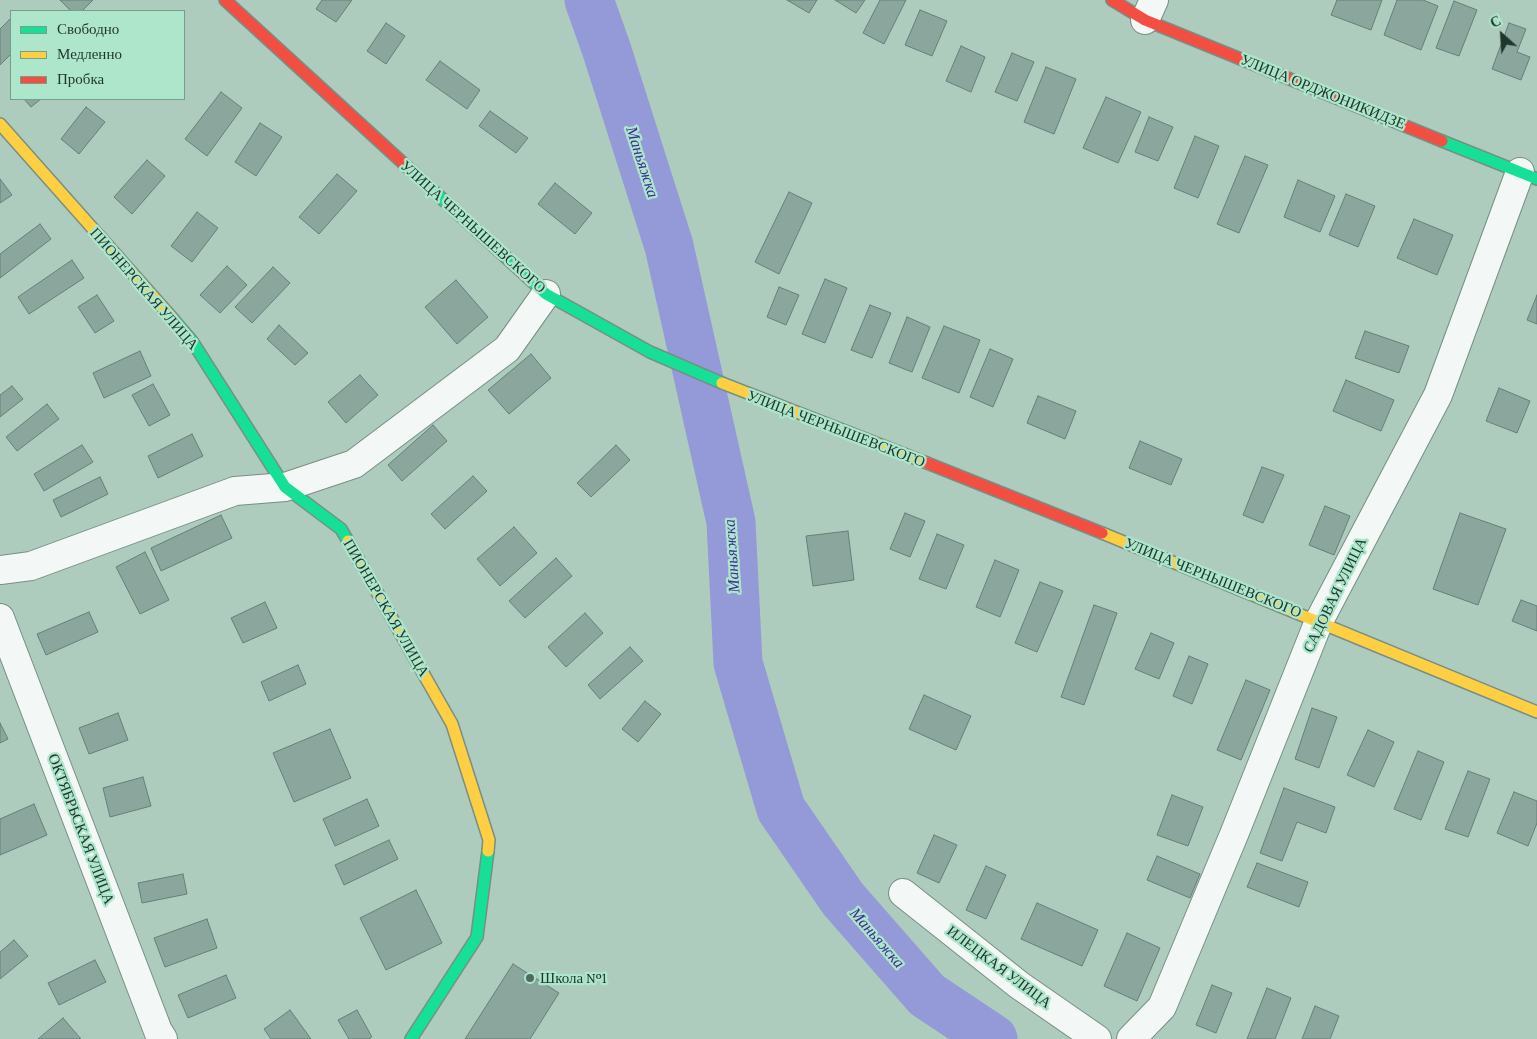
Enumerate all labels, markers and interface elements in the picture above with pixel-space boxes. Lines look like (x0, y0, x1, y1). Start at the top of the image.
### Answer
legend (10, 10, 185, 100)
north arrow (1477, 10, 1527, 60)
text: С (1487, 12, 1503, 31)
text: Свободно (57, 21, 119, 37)
text: Медленно (57, 46, 122, 62)
street label: УЛИЦА ОРДЖОНИКИДЗЕ (1238, 51, 1408, 133)
text: Пробка (57, 71, 104, 87)
water label: Маньяжка (621, 124, 663, 200)
street label: УЛИЦА ЧЕРНЫШЕВСКОГО (397, 157, 549, 297)
street label: ПИОНЕРСКАЯ УЛИЦА (86, 224, 202, 354)
street label: УЛИЦА ЧЕРНЫШЕВСКОГО (744, 387, 928, 471)
water label: Маньяжка (720, 519, 744, 593)
street label: УЛИЦА ЧЕРНЫШЕВСКОГО (1122, 534, 1304, 622)
street label: САДОВАЯ УЛИЦА (1299, 535, 1371, 655)
street label: ПИОНЕРСКАЯ УЛИЦА (339, 536, 433, 680)
street label: ОКТЯБРЬСКАЯ УЛИЦА (44, 751, 118, 907)
water label: Маньяжка (846, 904, 908, 972)
street label: ИЛЕЦКАЯ УЛИЦА (943, 922, 1055, 1012)
place label: Школа №1 (540, 969, 607, 987)
marker: Школа №1 (524, 972, 536, 984)

